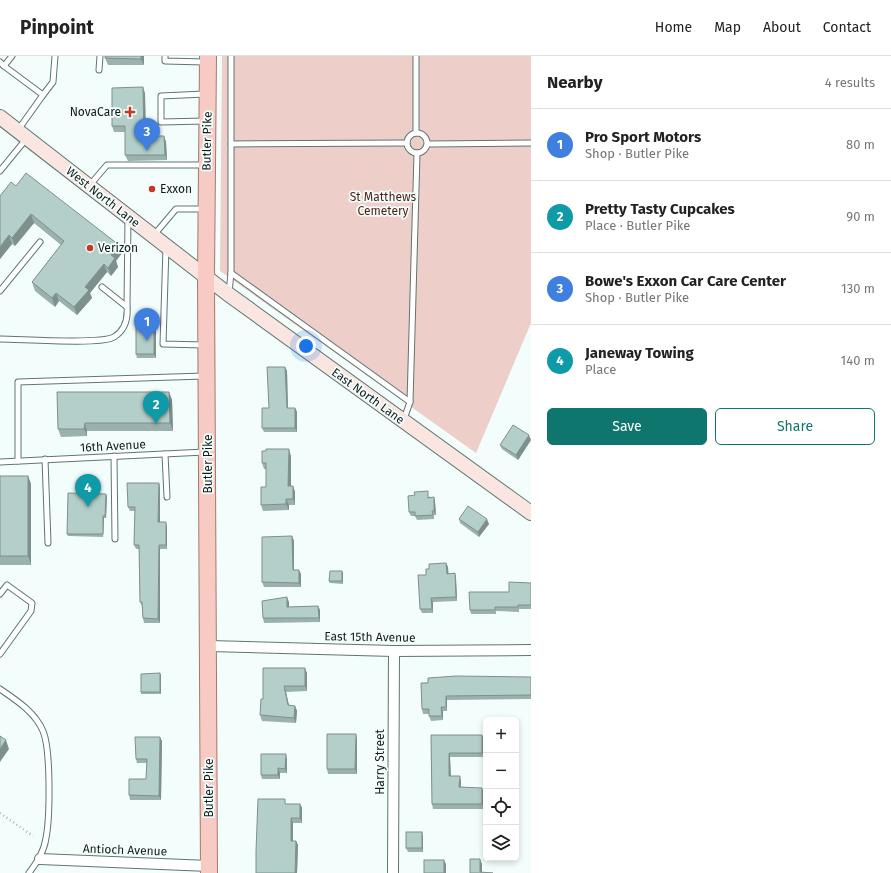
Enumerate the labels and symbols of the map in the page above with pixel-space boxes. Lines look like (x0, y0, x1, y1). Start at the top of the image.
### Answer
place label: NovaCare (70, 105, 121, 119)
marker: NovaCare (124, 106, 136, 118)
street label: Butler Pike (199, 111, 215, 171)
pin: 3 (134, 118, 160, 151)
street label: West North Lane (63, 164, 143, 230)
place label: Exxon (160, 182, 192, 196)
marker: Exxon (147, 184, 157, 194)
park label: St Matthews Cemetery (350, 190, 417, 218)
place label: Verizon (98, 241, 138, 255)
marker: Verizon (85, 243, 95, 253)
pin: 1 (134, 308, 160, 341)
your location (296, 336, 316, 356)
street label: East North Lane (329, 365, 407, 427)
pin: 2 (143, 391, 169, 424)
street label: Butler Pike (201, 434, 215, 494)
street label: 16th Avenue (80, 437, 146, 455)
pin: 4 (75, 474, 101, 507)
street label: East 15th Avenue (324, 629, 416, 645)
street label: Harry Street (373, 729, 387, 795)
street label: Butler Pike (202, 758, 216, 818)
street label: Antioch Avenue (83, 842, 167, 858)

